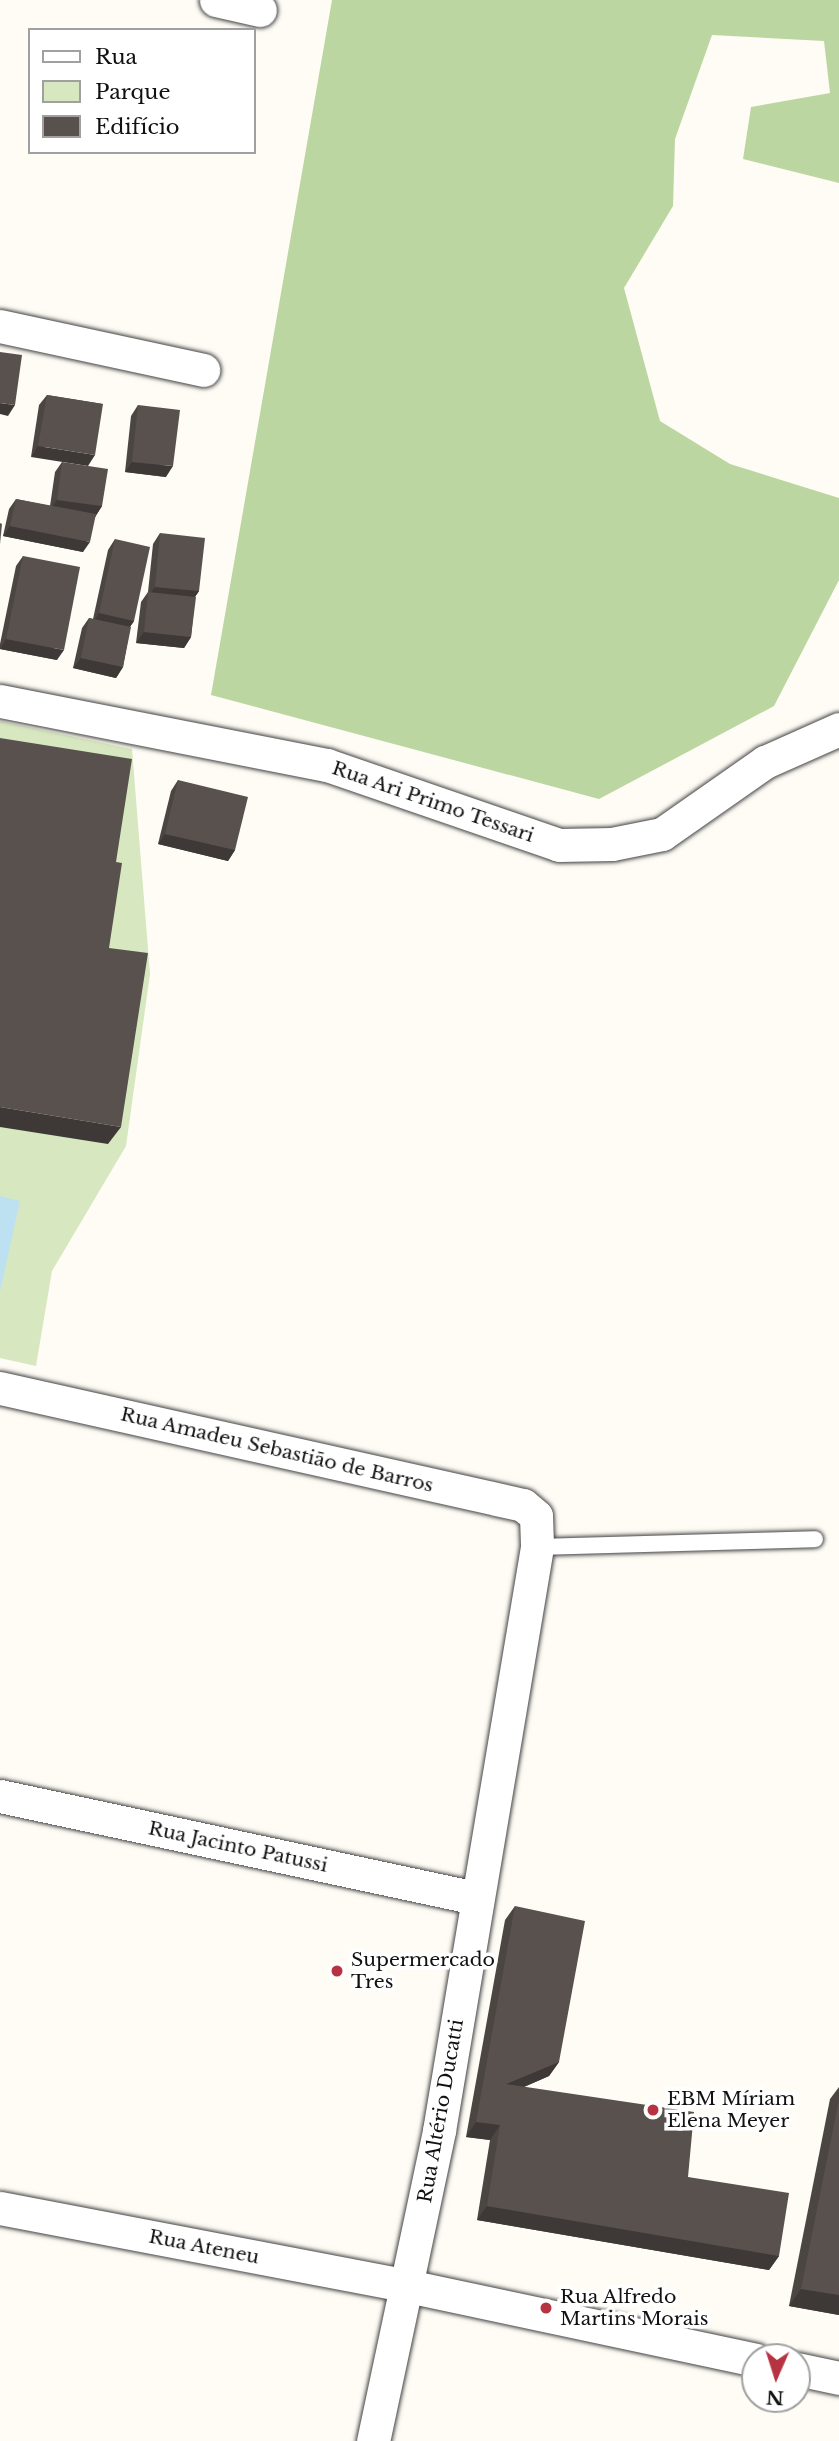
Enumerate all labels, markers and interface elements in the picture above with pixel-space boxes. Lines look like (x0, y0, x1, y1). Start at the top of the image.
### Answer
legend (28, 28, 256, 154)
text: Rua (95, 44, 137, 70)
text: Parque (95, 79, 170, 105)
text: Edifício (95, 114, 180, 140)
street label: Rua Ari Primo Tessari (328, 756, 538, 848)
street label: Rua Amadeu Sebastião de Barros (118, 1403, 436, 1497)
street label: Rua Jacinto Patussi (146, 1817, 330, 1877)
place label: Supermercado Tres (351, 1949, 495, 1993)
marker: Supermercado Tres (329, 1963, 345, 1979)
street label: Rua Altério Ducatti (414, 2017, 468, 2205)
place label: EBM Míriam Elena Meyer (667, 2088, 795, 2132)
marker: EBM Míriam Elena Meyer (645, 2102, 661, 2118)
street label: Rua Ateneu (146, 2225, 262, 2269)
place label: Rua Alfredo Martins Morais (560, 2286, 708, 2330)
marker: Rua Alfredo Martins Morais (538, 2300, 554, 2316)
north arrow (741, 2343, 811, 2413)
text: N (765, 2386, 785, 2409)

